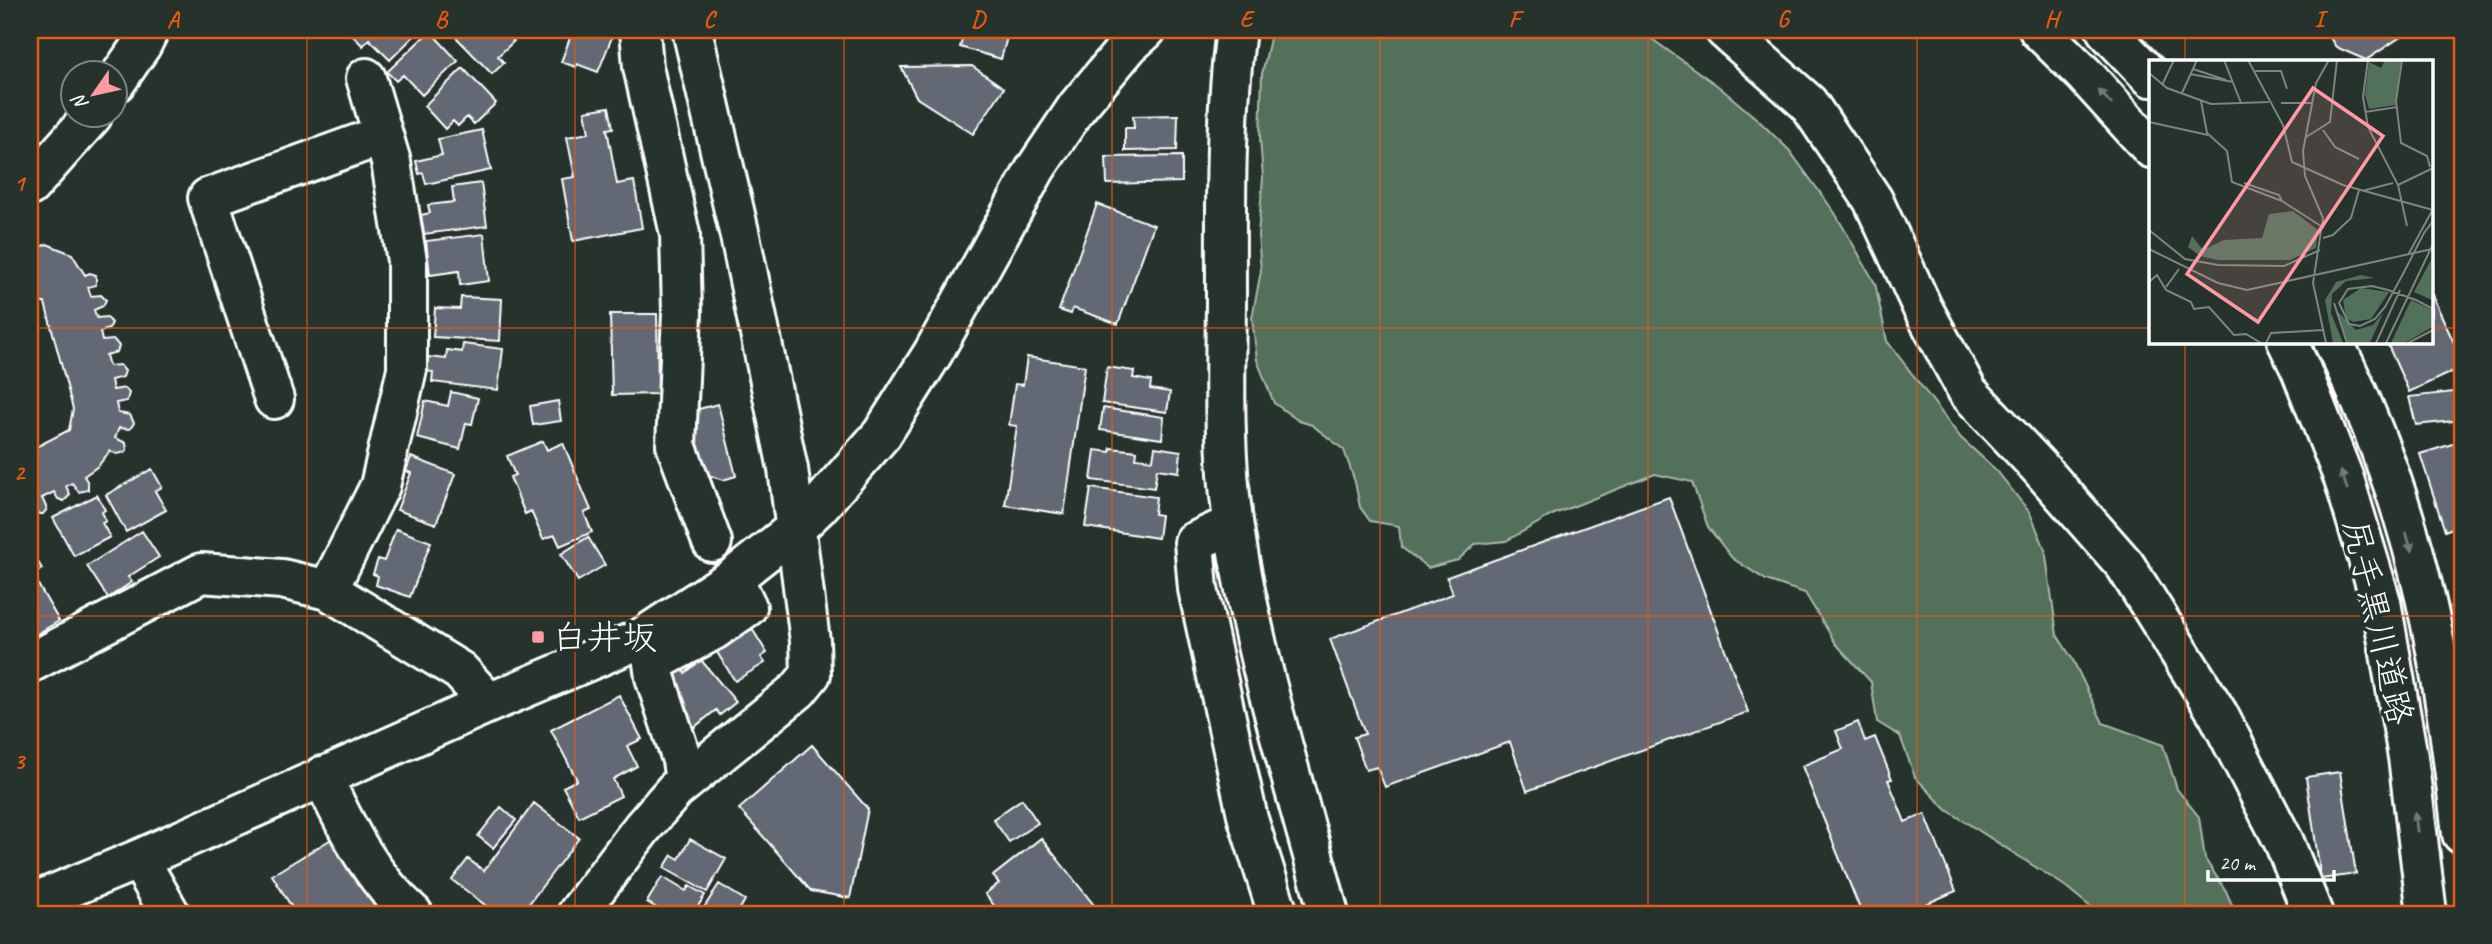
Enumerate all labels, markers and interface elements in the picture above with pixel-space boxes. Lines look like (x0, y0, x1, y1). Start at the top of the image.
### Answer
text: A (167, 5, 181, 34)
text: B (435, 5, 449, 34)
text: C (704, 5, 718, 34)
text: D (971, 5, 987, 34)
text: E (1240, 5, 1256, 34)
text: F (1509, 5, 1525, 34)
text: G (1777, 5, 1792, 34)
text: H (2044, 5, 2062, 34)
text: I (2314, 5, 2329, 34)
north arrow (60, 60, 130, 130)
inset map (2149, 60, 2432, 343)
one-way arrow (2097, 88, 2113, 106)
text: N (66, 89, 94, 115)
text: 1 (14, 169, 27, 198)
text: 2 (14, 458, 27, 487)
one-way arrow (2339, 470, 2349, 491)
street label: 尻手黒川道路 (2332, 515, 2424, 729)
one-way arrow (2405, 532, 2415, 553)
place label: 白井坂 (552, 615, 657, 660)
marker: 白井坂 (530, 629, 546, 645)
text: 3 (14, 747, 27, 776)
one-way arrow (2410, 811, 2421, 833)
scale bar (2208, 839, 2334, 883)
text: 20 m (2219, 850, 2257, 876)

